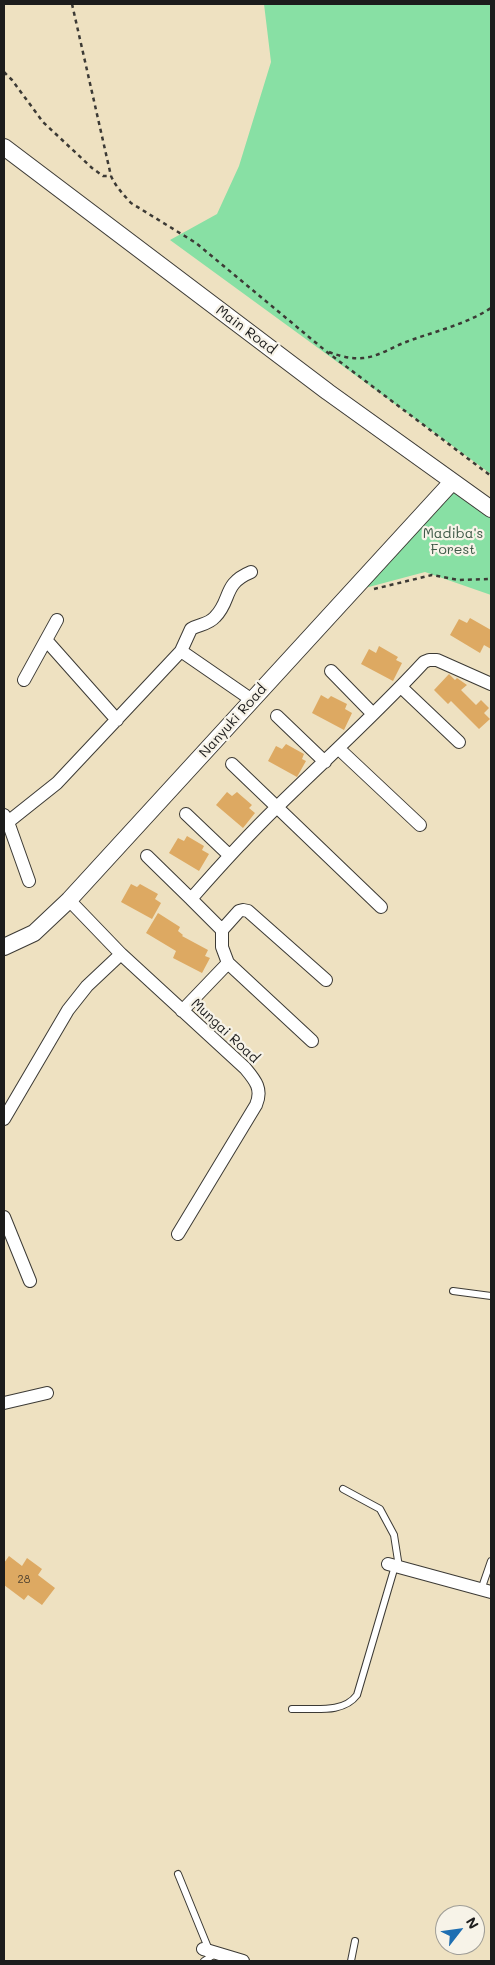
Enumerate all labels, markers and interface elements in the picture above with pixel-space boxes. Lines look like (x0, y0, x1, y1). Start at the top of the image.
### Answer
street label: Main Road (212, 302, 280, 358)
park label: Madiba's Forest (423, 526, 483, 558)
street label: Nanyuki Road (196, 681, 270, 761)
street label: Mungai Road (187, 995, 263, 1067)
house number: 28 (18, 1573, 30, 1587)
north arrow (435, 1905, 485, 1955)
text: N (462, 1913, 483, 1932)

